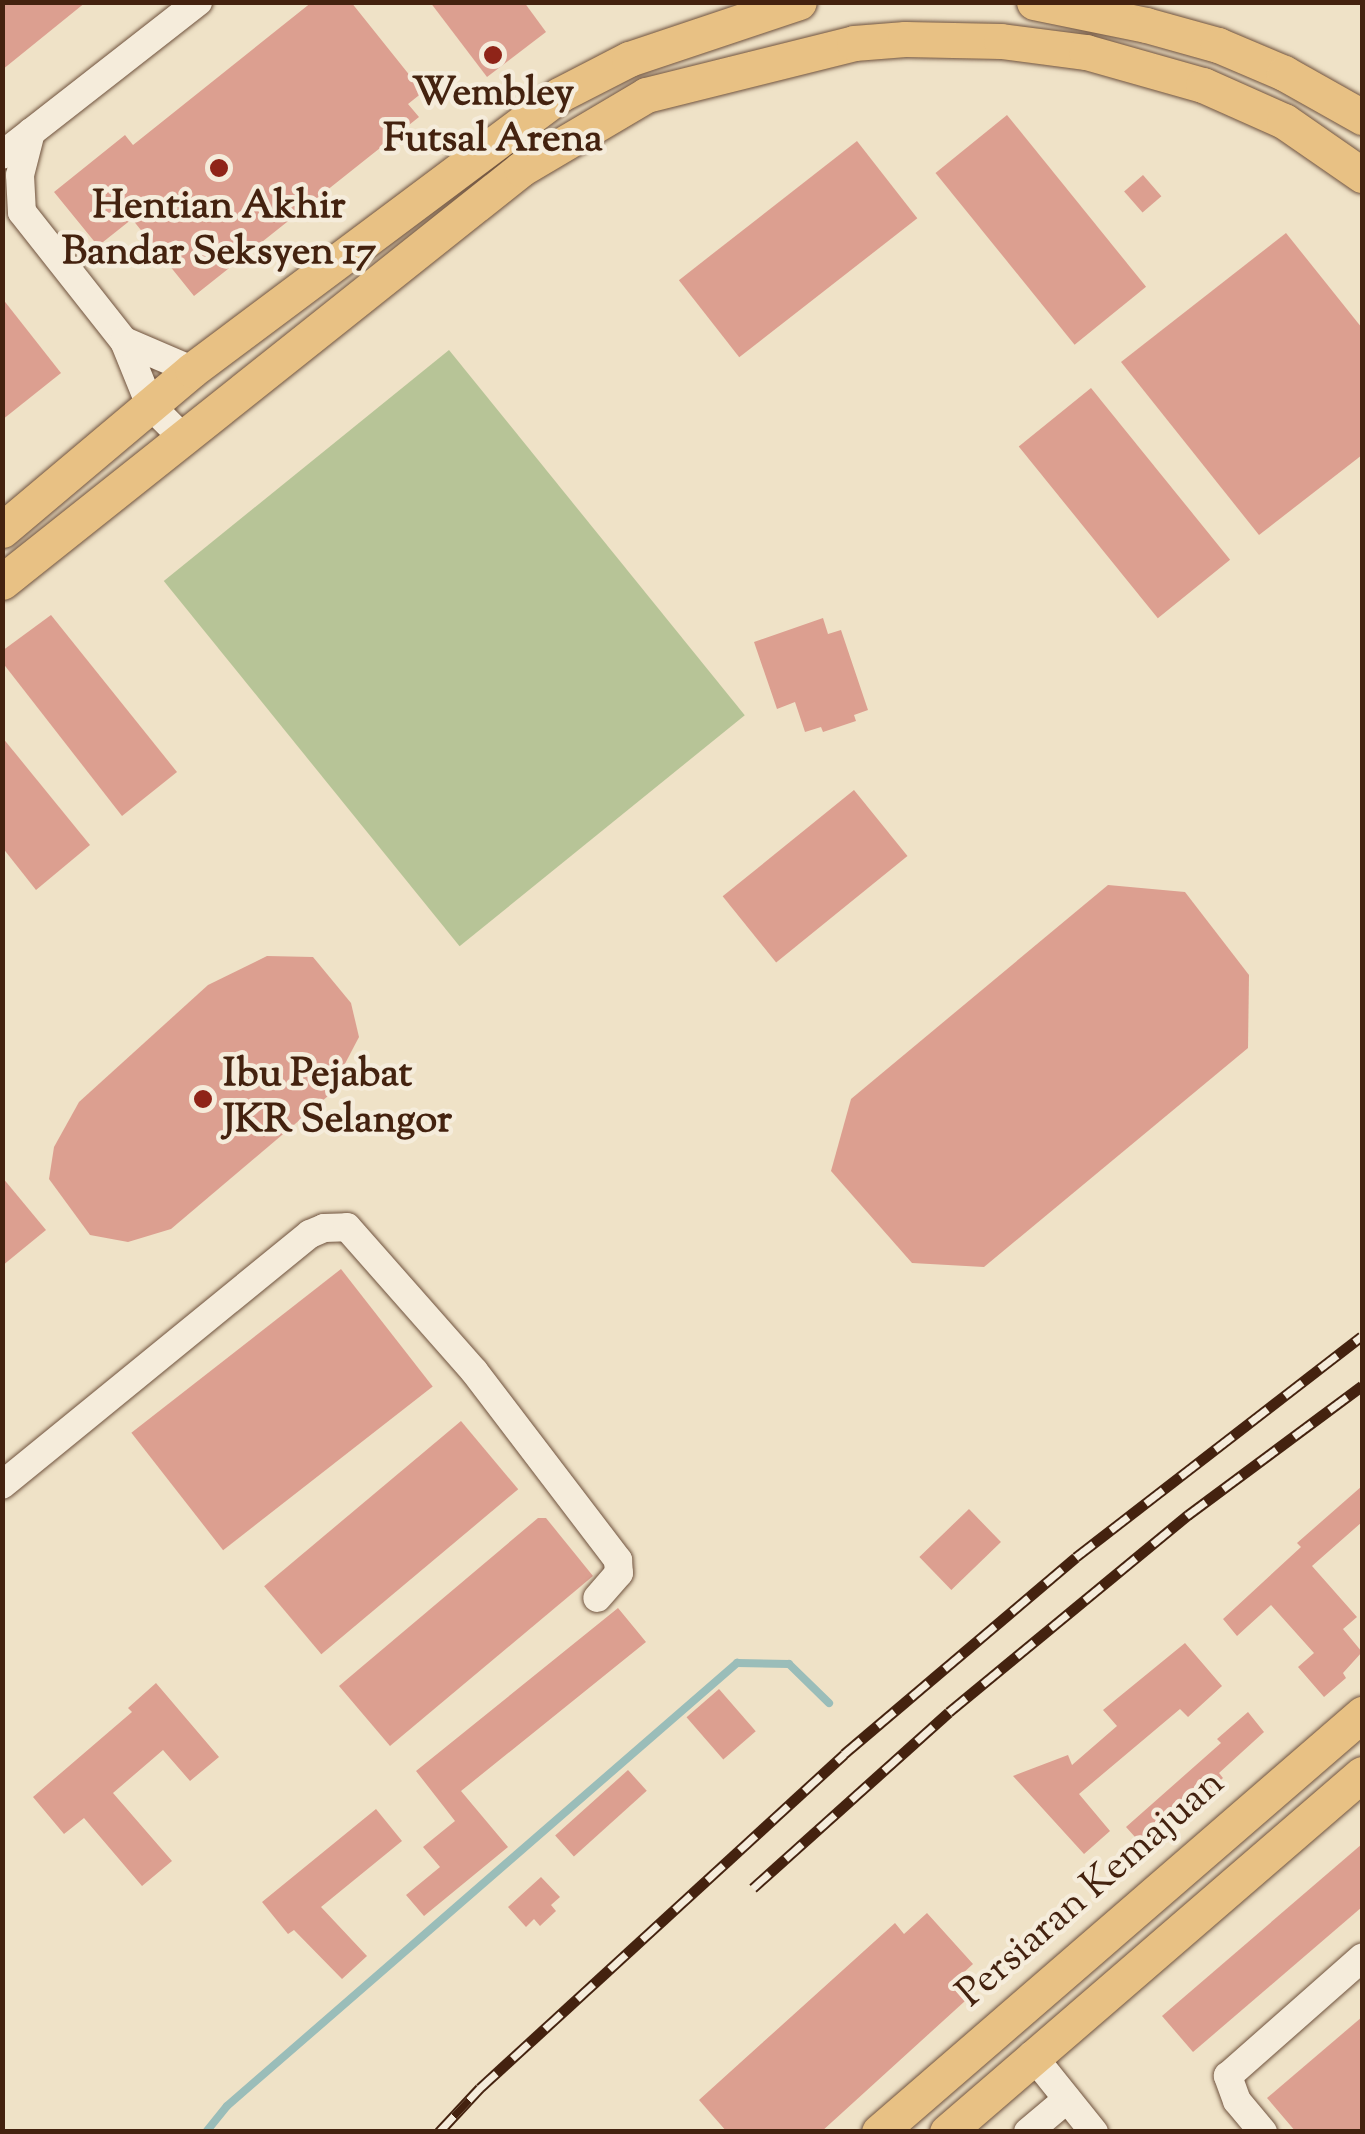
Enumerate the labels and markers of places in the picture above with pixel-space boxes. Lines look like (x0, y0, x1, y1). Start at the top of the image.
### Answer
marker: Wembley Futsal Arena (482, 44, 504, 66)
place label: Wembley Futsal Arena (383, 71, 603, 165)
marker: Hentian Akhir Bandar Seksyen 17 (208, 157, 230, 179)
place label: Hentian Akhir Bandar Seksyen 17 (62, 184, 376, 278)
place label: Ibu Pejabat JKR Selangor (223, 1052, 452, 1146)
marker: Ibu Pejabat JKR Selangor (192, 1088, 214, 1110)

